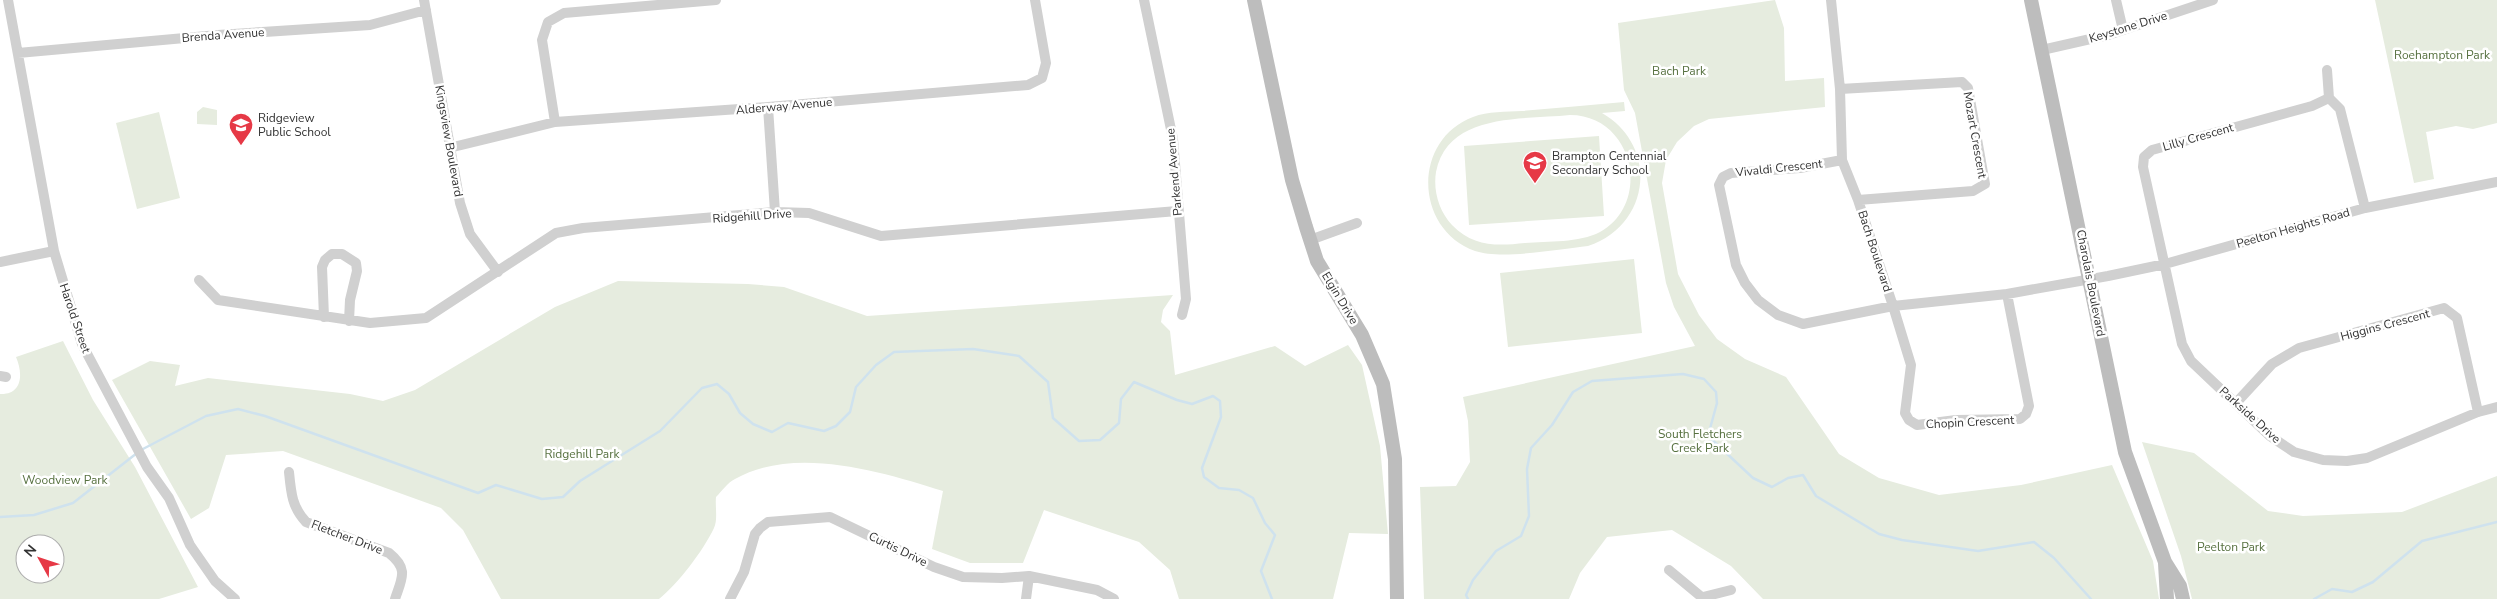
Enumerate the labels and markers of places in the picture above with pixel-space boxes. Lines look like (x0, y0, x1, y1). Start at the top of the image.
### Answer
place label: Ridgeview Public School (258, 110, 331, 140)
school or university icon: Ridgeview Public School (228, 112, 254, 146)
place label: Brampton Centennial Secondary School (1552, 148, 1667, 178)
school or university icon: Brampton Centennial Secondary School (1522, 150, 1548, 184)

